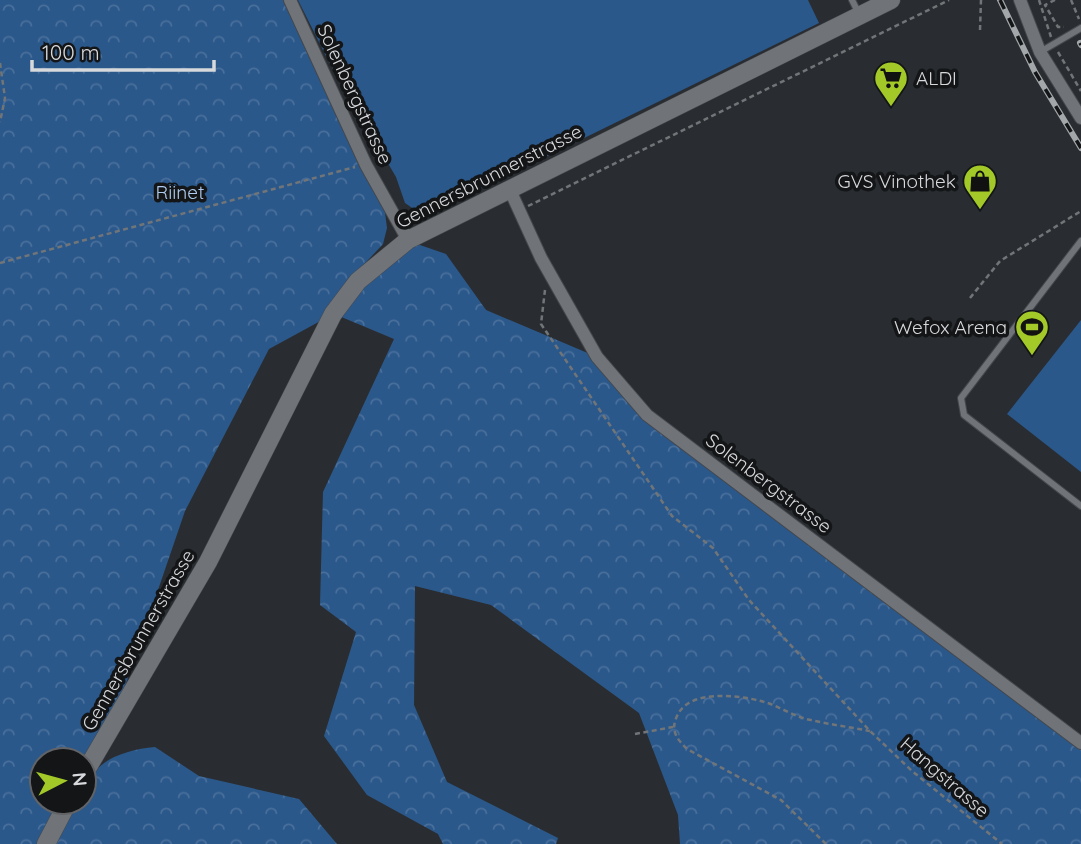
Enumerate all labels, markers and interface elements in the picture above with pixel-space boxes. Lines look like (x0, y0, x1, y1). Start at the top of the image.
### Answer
street label: Solenbergstrasse (312, 20, 398, 168)
scale bar (32, 28, 214, 72)
text: 100 m (42, 39, 100, 65)
supermarket icon: ALDI (872, 59, 910, 108)
place label: ALDI (916, 66, 957, 90)
street label: Gennersbrunnerstrasse (392, 119, 586, 233)
shop icon: GVS Vinothek (961, 162, 999, 211)
place label: GVS Vinothek (837, 169, 956, 193)
park label: Riinet (155, 180, 205, 204)
sports icon: Wefox Arena (1013, 308, 1051, 357)
place label: Wefox Arena (894, 315, 1007, 339)
street label: Solenbergstrasse (701, 428, 837, 538)
street label: Gennersbrunnerstrasse (76, 545, 200, 735)
street label: Hangstrasse (895, 732, 995, 822)
north arrow (28, 746, 98, 816)
text: N (67, 771, 93, 787)

